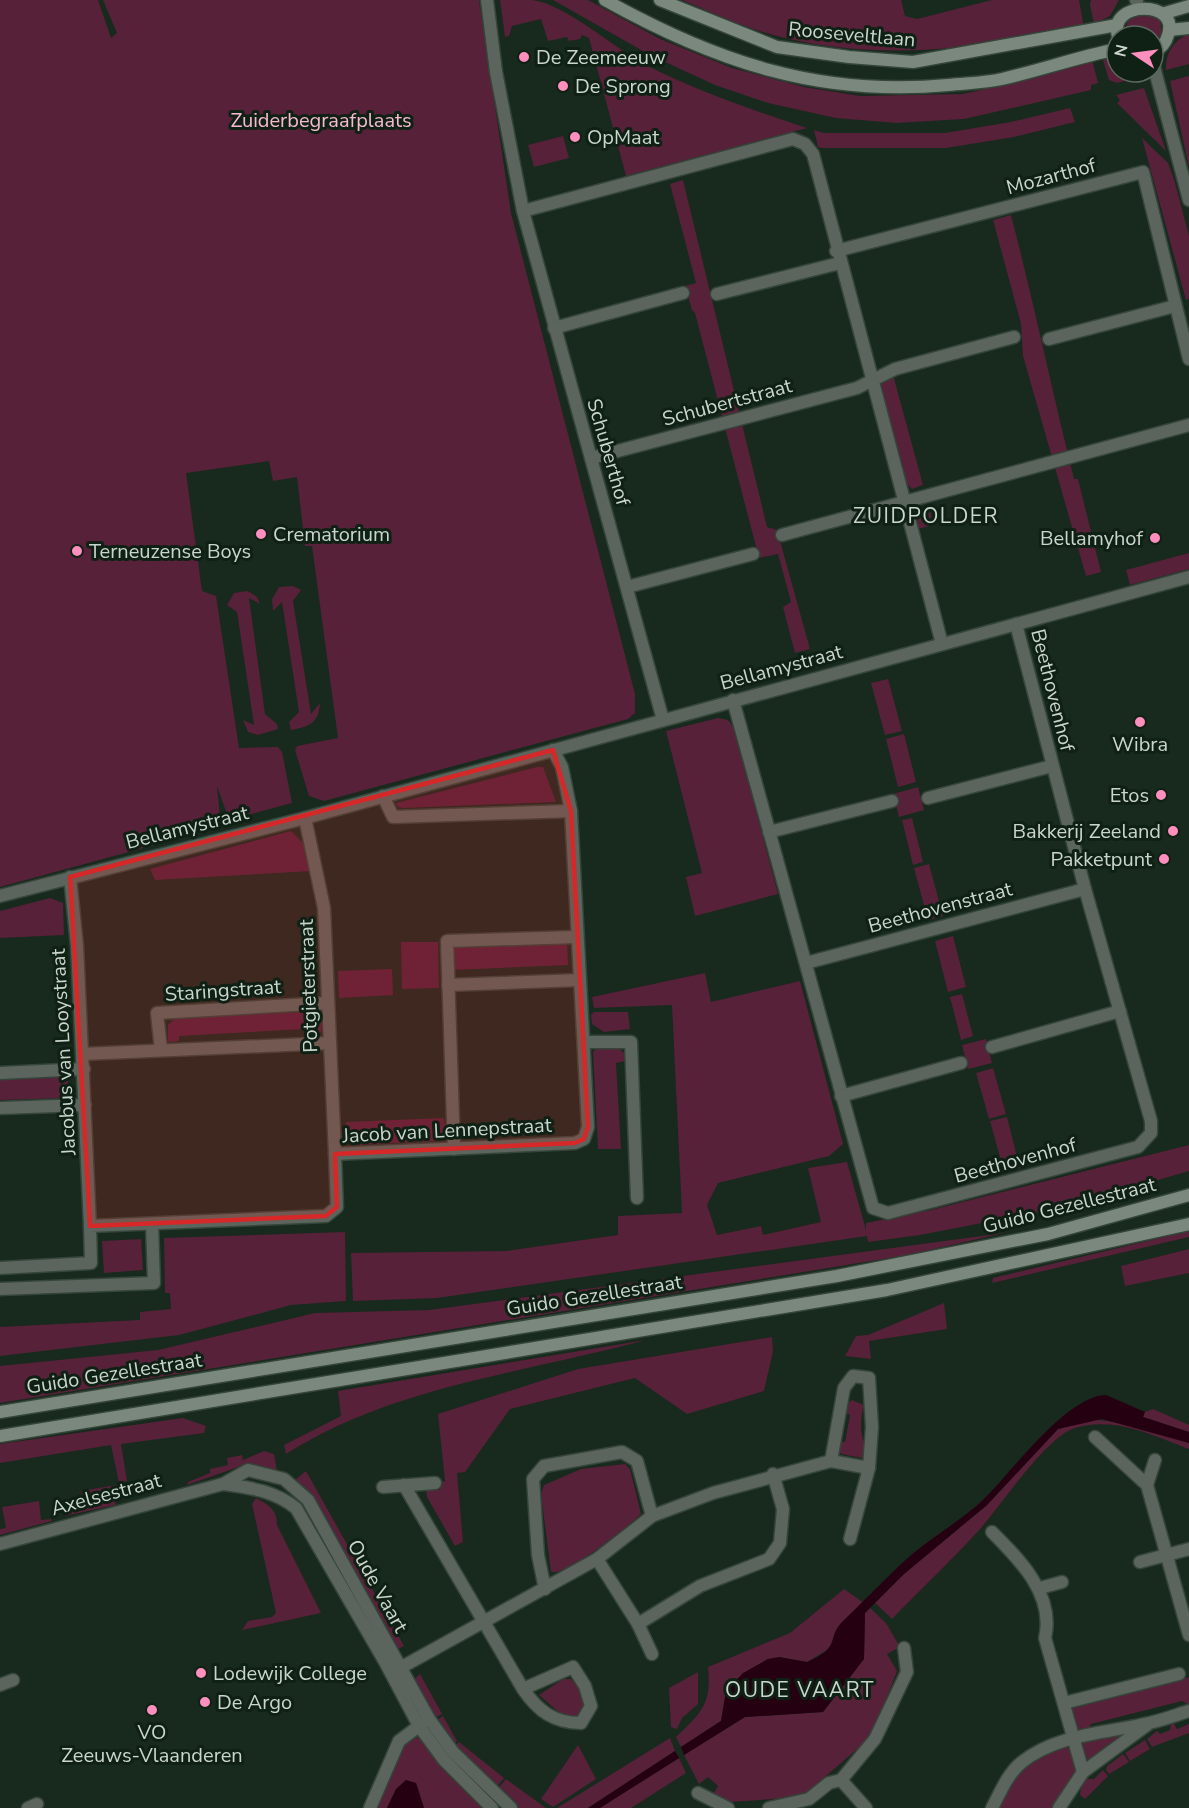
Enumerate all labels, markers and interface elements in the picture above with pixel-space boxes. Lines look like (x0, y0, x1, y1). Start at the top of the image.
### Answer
street label: Rooseveltlaan (787, 15, 917, 54)
north arrow (1105, 24, 1165, 84)
text: N (1109, 43, 1133, 59)
place label: De Zeemeeuw (536, 44, 666, 71)
marker: De Zeemeeuw (517, 50, 531, 64)
place label: De Sprong (575, 73, 671, 100)
marker: De Sprong (556, 79, 570, 93)
park label: Zuiderbegraafplaats (230, 107, 412, 134)
place label: OpMaat (587, 124, 660, 151)
marker: OpMaat (568, 130, 582, 144)
street label: Mozarthof (1003, 152, 1099, 201)
street label: Schubertstraat (659, 372, 796, 433)
street label: Schuberthof (580, 395, 637, 509)
district label: ZUIDPOLDER (853, 502, 999, 530)
place label: Crematorium (273, 521, 390, 548)
place label: Bellamyhof (1040, 525, 1143, 552)
marker: Crematorium (254, 527, 268, 541)
marker: Bellamyhof (1148, 531, 1162, 545)
place label: Terneuzense Boys (89, 538, 251, 565)
marker: Terneuzense Boys (70, 544, 84, 558)
street label: Beethovenhof (1024, 626, 1081, 755)
street label: Bellamystraat (717, 638, 846, 697)
marker: Wibra (1133, 715, 1147, 729)
place label: Wibra (1112, 731, 1168, 758)
place label: Etos (1110, 782, 1149, 809)
marker: Etos (1154, 788, 1168, 802)
street label: Bellamystraat (123, 799, 252, 856)
place label: Bakkerij Zeeland (1013, 818, 1161, 845)
marker: Bakkerij Zeeland (1166, 824, 1180, 838)
place label: Pakketpunt (1051, 846, 1153, 873)
marker: Pakketpunt (1157, 852, 1171, 866)
street label: Beethovenstraat (865, 875, 1016, 940)
street label: Potgieterstraat (293, 918, 324, 1053)
street label: Jacobus van Looystraat (45, 947, 82, 1157)
street label: Staringstraat (164, 973, 283, 1008)
street label: Jacob van Lennepstraat (341, 1111, 553, 1150)
street label: Beethovenhof (951, 1131, 1079, 1190)
street label: Guido Gezellestraat (980, 1171, 1159, 1240)
street label: Guido Gezellestraat (504, 1268, 685, 1323)
street label: Guido Gezellestraat (24, 1346, 205, 1401)
street label: Axelsestraat (48, 1467, 165, 1522)
street label: Oude Vaart (341, 1535, 415, 1638)
place label: Lodewijk College (213, 1660, 367, 1687)
marker: Lodewijk College (194, 1666, 208, 1680)
district label: OUDE VAART (725, 1676, 875, 1704)
place label: De Argo (217, 1689, 292, 1716)
marker: De Argo (198, 1695, 212, 1709)
marker: VO Zeeuws-Vlaanderen (145, 1703, 159, 1717)
place label: VO Zeeuws-Vlaanderen (61, 1719, 243, 1769)

